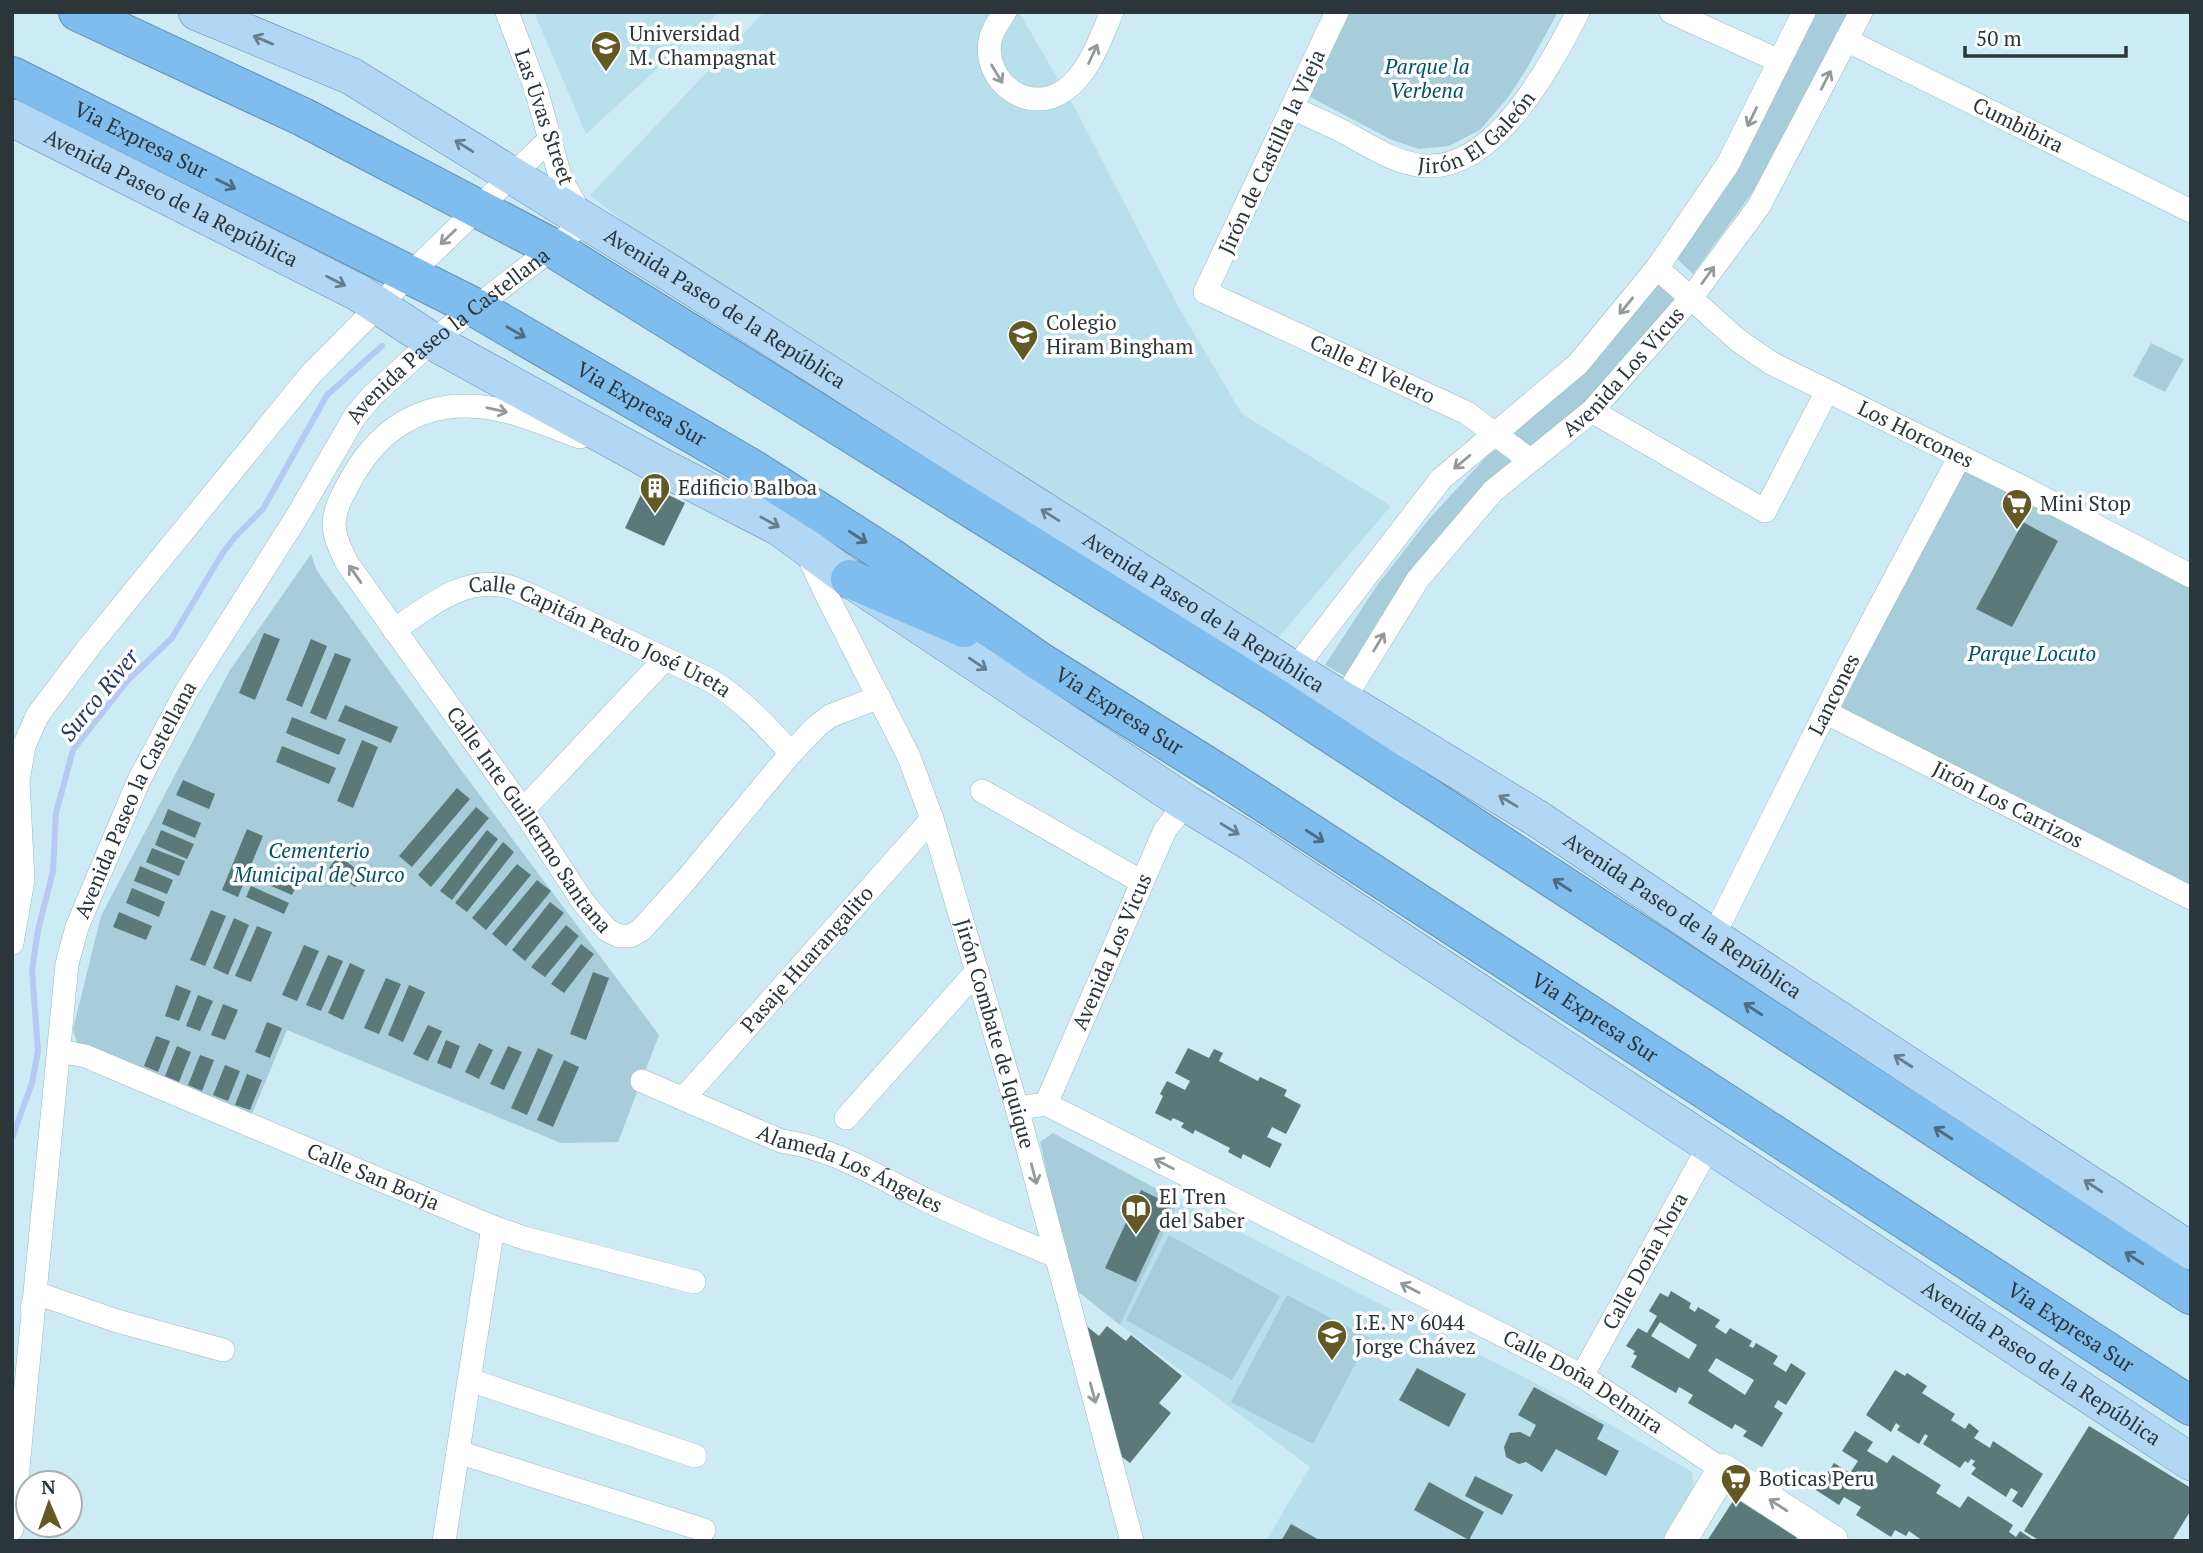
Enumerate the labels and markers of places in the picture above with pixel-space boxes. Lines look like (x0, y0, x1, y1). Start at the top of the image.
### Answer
place label: Universidad M. Champagnat (629, 19, 777, 71)
school or university icon: Universidad M. Champagnat (589, 29, 623, 73)
place label: Colegio Hiram Bingham (1046, 308, 1193, 360)
school or university icon: Colegio Hiram Bingham (1006, 318, 1040, 362)
building icon: Edificio Balboa (638, 471, 672, 515)
place label: Edificio Balboa (678, 473, 818, 501)
supermarket icon: Mini Stop (2000, 487, 2034, 531)
place label: Mini Stop (2040, 489, 2131, 517)
place label: El Tren del Saber (1159, 1182, 1245, 1234)
library icon: El Tren del Saber (1119, 1192, 1153, 1236)
place label: I.E. N° 6044 Jorge Chávez (1355, 1308, 1476, 1360)
school or university icon: I.E. N° 6044 Jorge Chávez (1315, 1318, 1349, 1362)
supermarket icon: Boticas Peru (1719, 1462, 1753, 1506)
place label: Boticas Peru (1759, 1464, 1875, 1492)

